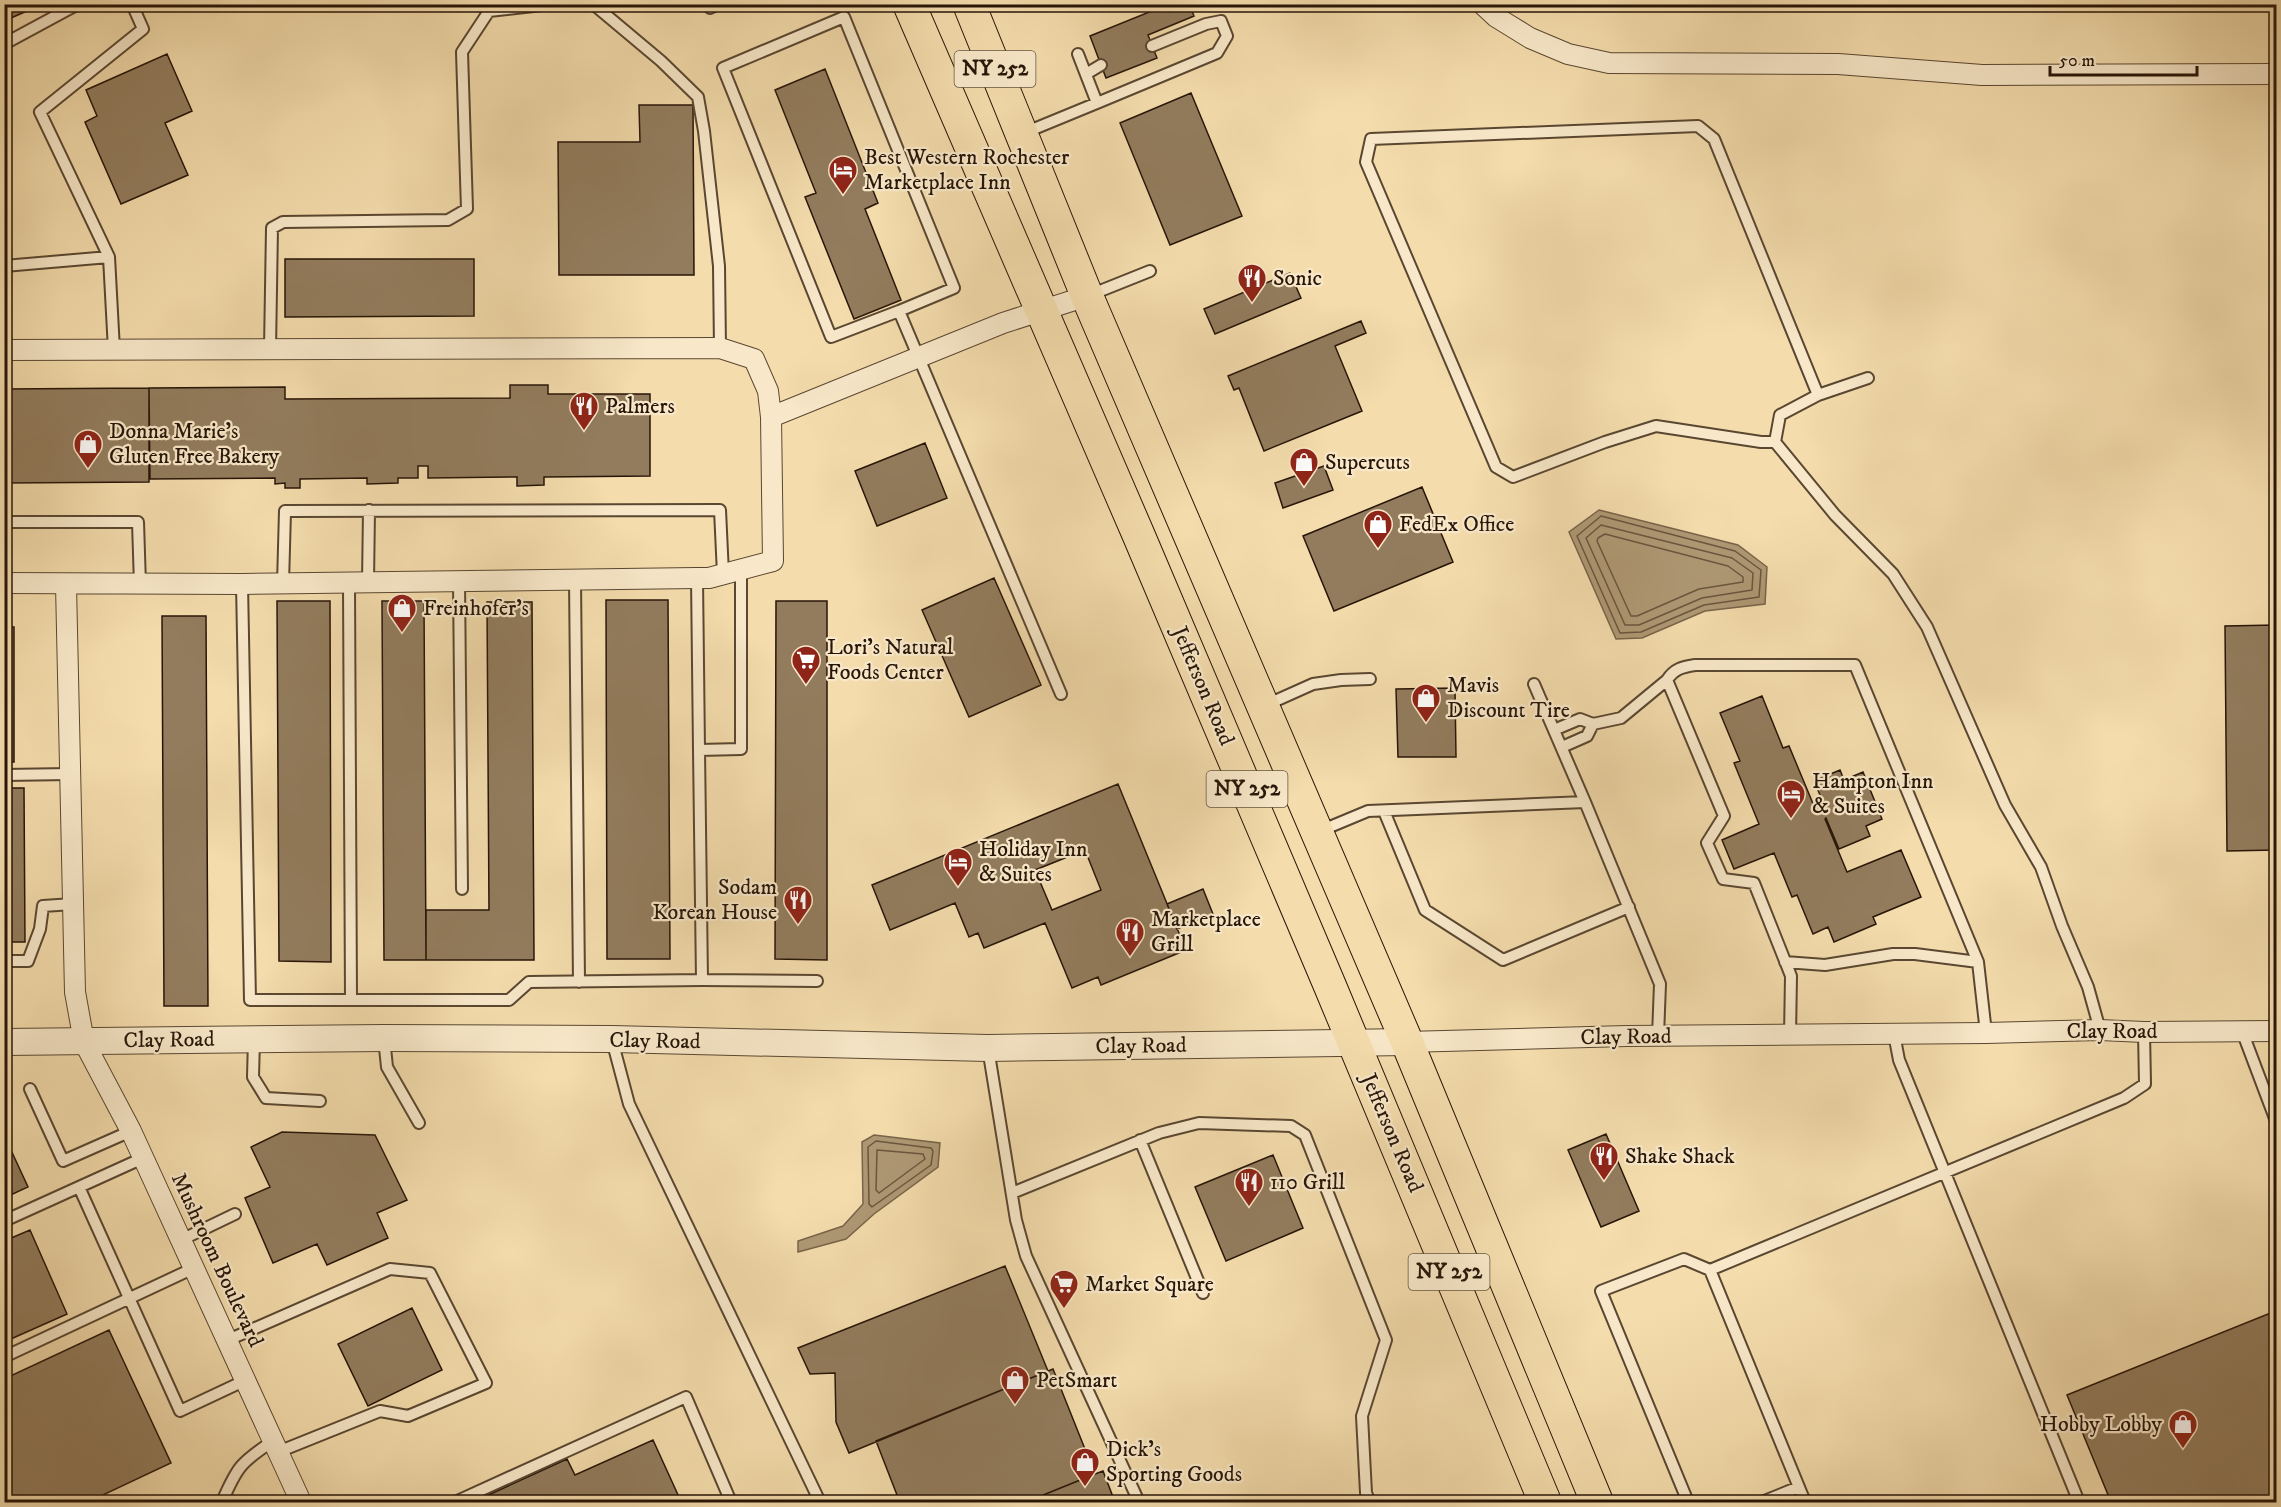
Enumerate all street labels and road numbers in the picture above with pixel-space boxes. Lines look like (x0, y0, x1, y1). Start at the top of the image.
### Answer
road number: NY 252 (954, 51, 1036, 87)
street label: Jefferson Road (1165, 621, 1240, 750)
road number: NY 252 (1206, 771, 1288, 807)
street label: Clay Road (2066, 1018, 2158, 1045)
street label: Clay Road (1580, 1023, 1672, 1051)
street label: Clay Road (123, 1026, 215, 1054)
street label: Clay Road (609, 1027, 701, 1055)
street label: Clay Road (1095, 1032, 1187, 1060)
street label: Jefferson Road (1354, 1068, 1429, 1197)
street label: Mushroom Boulevard (165, 1169, 269, 1351)
road number: NY 252 (1408, 1254, 1490, 1290)

